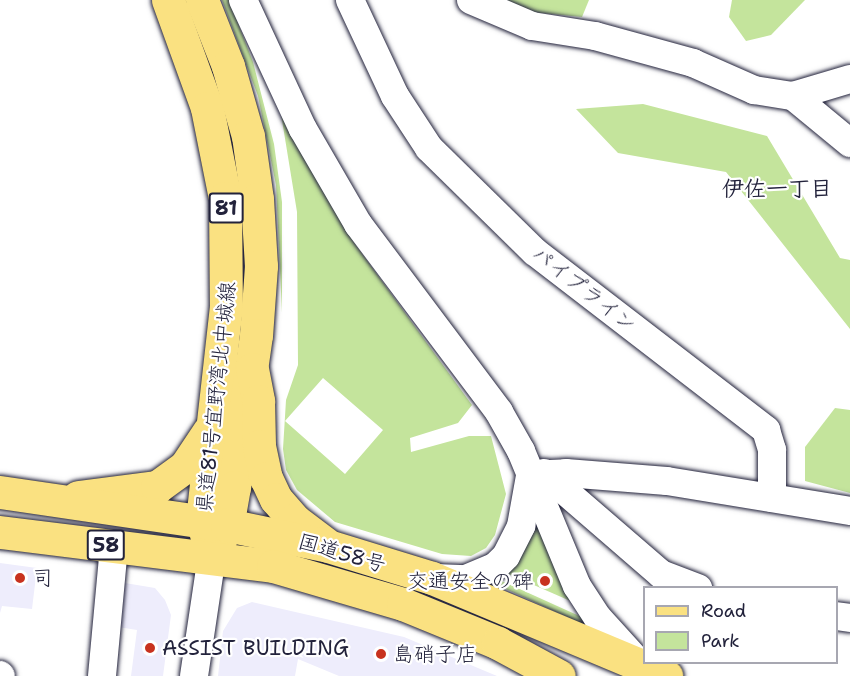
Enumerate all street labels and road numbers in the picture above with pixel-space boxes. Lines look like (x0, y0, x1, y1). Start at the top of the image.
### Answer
road number: 81 (208, 191, 244, 225)
street label: パイプライン (527, 240, 641, 338)
street label: 県道81号宜野湾北中城線 (191, 280, 241, 514)
road number: 58 (86, 528, 126, 562)
street label: 国道58号 (295, 528, 389, 578)

